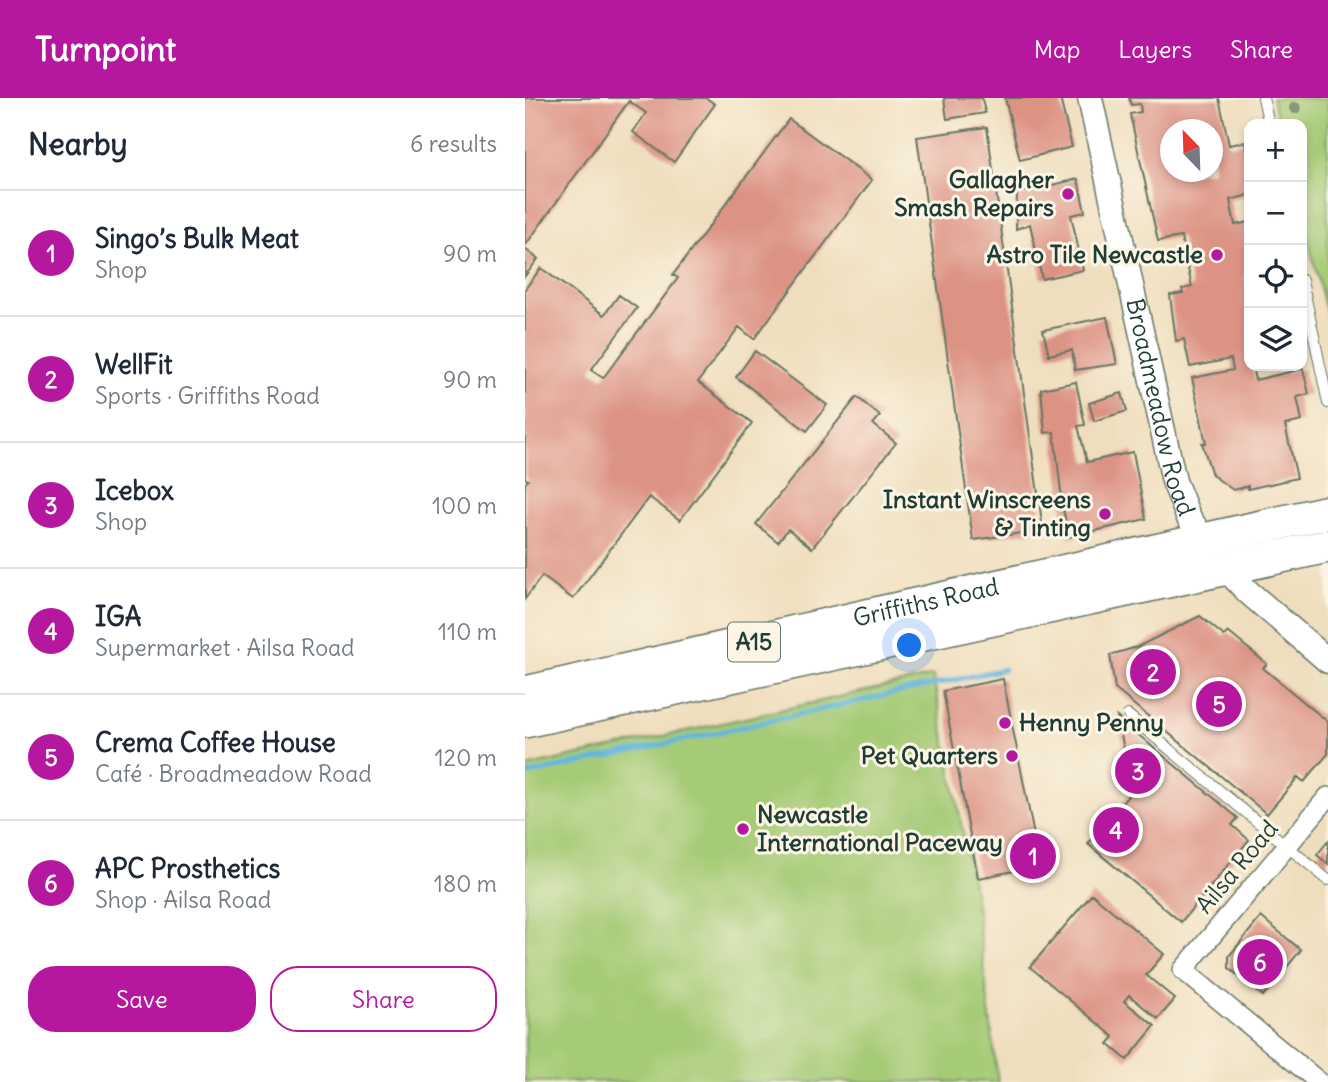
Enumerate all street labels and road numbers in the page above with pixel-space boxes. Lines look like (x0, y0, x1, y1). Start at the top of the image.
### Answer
street label: Broadmeadow Road (1120, 295, 1202, 520)
street label: Griffiths Road (850, 571, 1001, 633)
road number: A15 (728, 622, 780, 662)
street label: Ailsa Road (1188, 814, 1284, 919)

